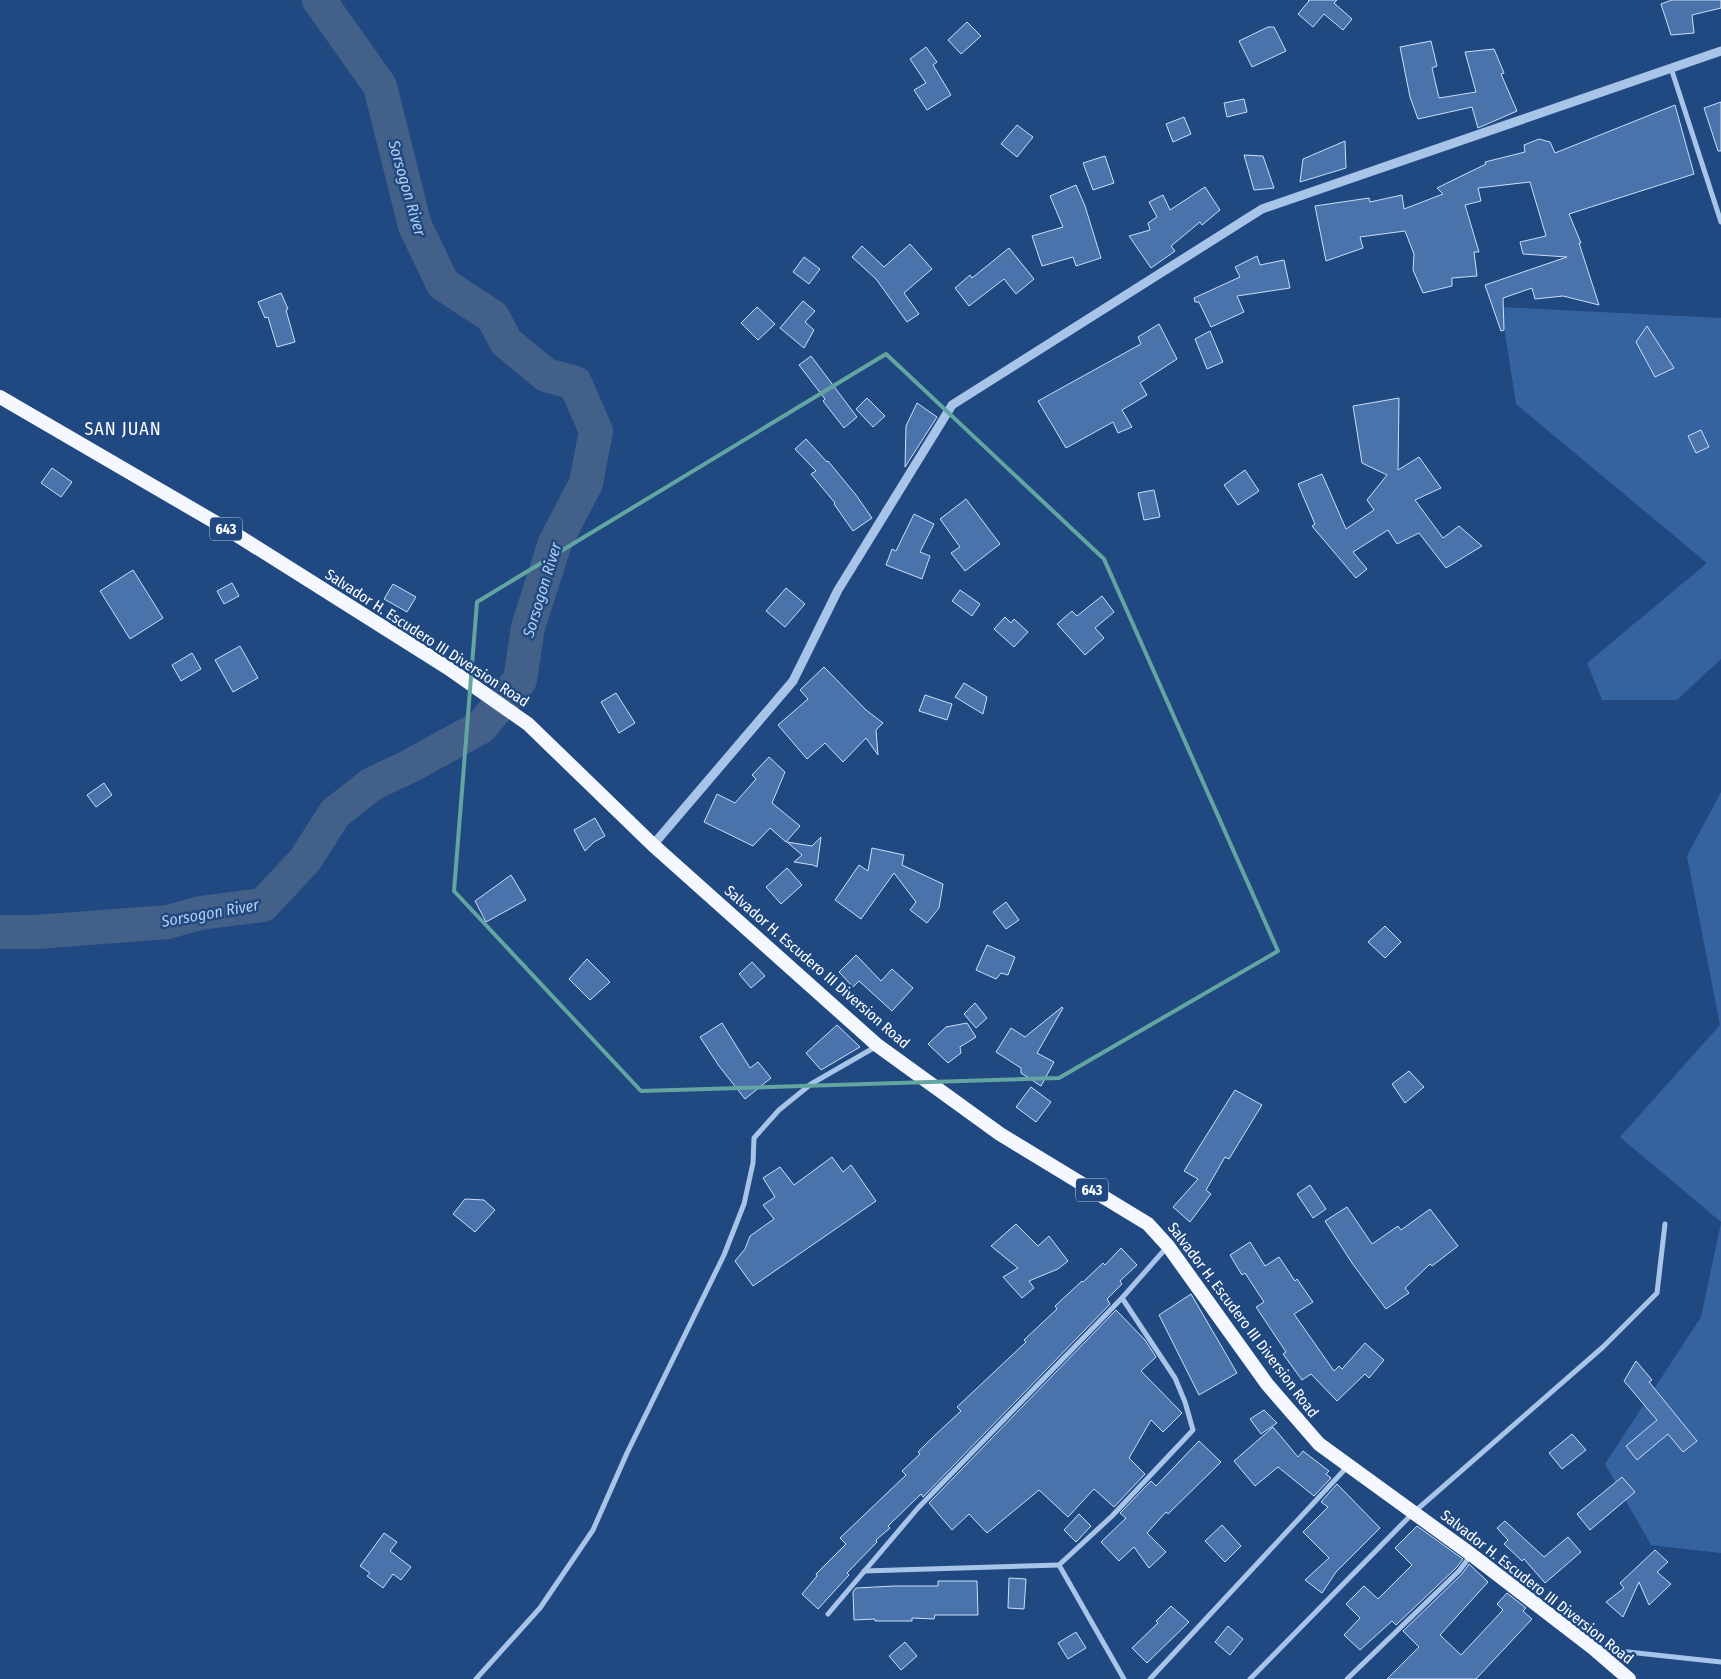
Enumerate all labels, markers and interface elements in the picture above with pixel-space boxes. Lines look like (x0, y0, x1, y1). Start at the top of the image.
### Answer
water label: Sorsogon River (384, 137, 430, 238)
district label: SAN JUAN (84, 418, 162, 440)
road number: 643 (210, 518, 242, 540)
water label: Sorsogon River (518, 540, 566, 641)
street label: Salvador H. Escudero III Diversion Road (322, 565, 532, 711)
street label: Salvador H. Escudero III Diversion Road (721, 882, 913, 1052)
water label: Sorsogon River (159, 895, 261, 931)
road number: 643 (1076, 1178, 1108, 1202)
street label: Salvador H. Escudero III Diversion Road (1164, 1219, 1322, 1421)
street label: Salvador H. Escudero III Diversion Road (1437, 1506, 1637, 1668)

